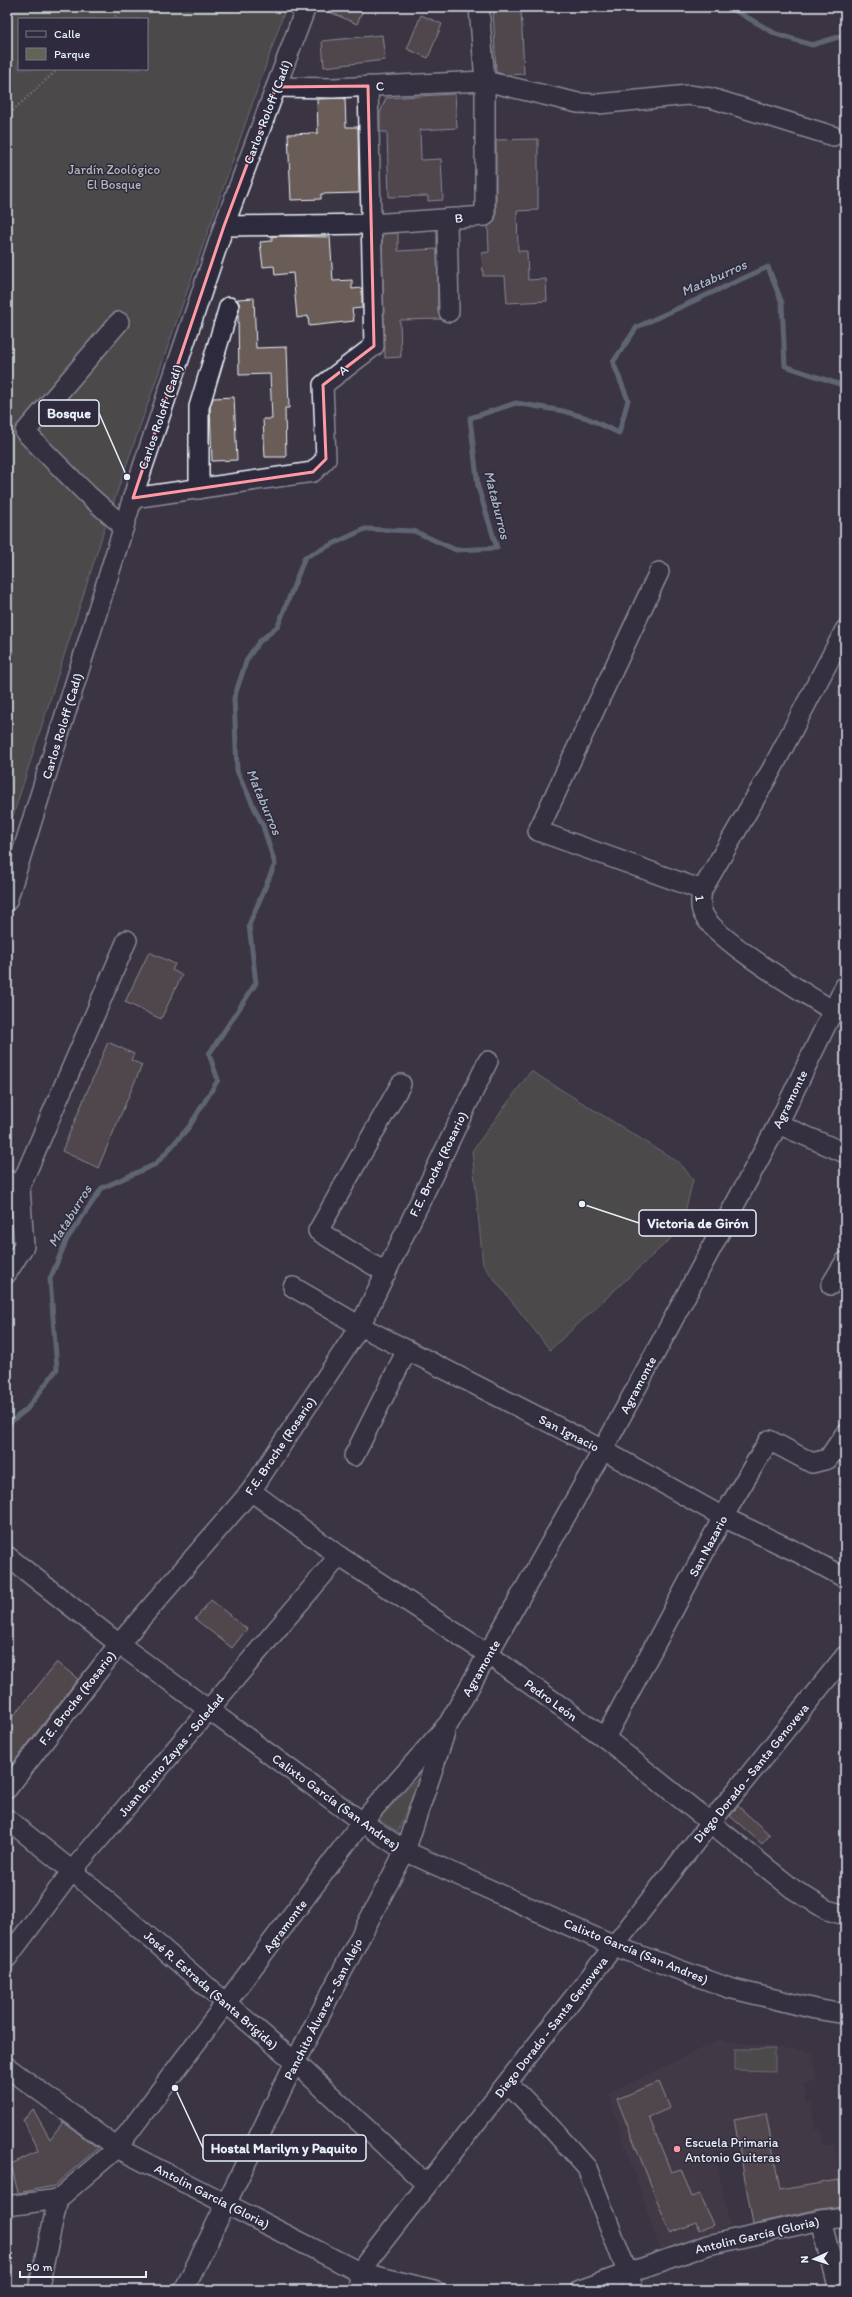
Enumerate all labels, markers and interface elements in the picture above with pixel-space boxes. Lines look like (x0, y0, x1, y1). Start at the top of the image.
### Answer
legend (18, 18, 148, 70)
text: Calle (54, 27, 81, 41)
text: Parque (54, 47, 90, 61)
street label: Carlos Roloff (Cadí) (240, 58, 294, 166)
street label: C (375, 78, 385, 94)
park label: Jardín Zoológico El Bosque (68, 162, 160, 192)
street label: B (454, 210, 464, 226)
water label: Mataburros (679, 256, 750, 300)
street label: A (335, 361, 351, 378)
street label: Carlos Roloff (Cadí) (135, 362, 185, 472)
callout: Bosque (39, 400, 99, 426)
text: Bosque (47, 405, 91, 422)
water label: Mataburros (480, 469, 514, 542)
street label: Carlos Roloff (Cadí) (39, 671, 85, 781)
water label: Mataburros (243, 766, 286, 838)
street label: 1 (692, 894, 708, 902)
street label: Agramonte (770, 1068, 810, 1130)
street label: F.E. Broche (Rosario) (406, 1109, 470, 1219)
water label: Mataburros (44, 1181, 96, 1250)
callout: Victoria de Girón (639, 1210, 756, 1236)
text: Victoria de Girón (647, 1215, 749, 1232)
street label: Agramonte (617, 1354, 659, 1416)
street label: F.E. Broche (Rosario) (242, 1394, 318, 1498)
street label: San Ignacio (536, 1411, 602, 1455)
street label: San Nazario (686, 1512, 731, 1579)
street label: Agramonte (459, 1637, 503, 1699)
street label: F.E. Broche (Rosario) (36, 1648, 118, 1748)
street label: Pedro León (522, 1676, 581, 1725)
street label: Juan Bruno Zayas - Soledad (115, 1691, 227, 1819)
street label: Diego Dorado - Santa Genoveva (690, 1700, 812, 1846)
street label: Calixto García (San Andres) (269, 1751, 403, 1853)
street label: Agramonte (260, 1896, 310, 1956)
street label: Calixto García (San Andres) (562, 1915, 710, 1987)
street label: José R. Estrada (Santa Brígida) (141, 1928, 281, 2052)
street label: Panchito Álvarez - San Alejo (281, 1935, 366, 2082)
street label: Diego Dorado - Santa Genoveva (491, 1953, 611, 2101)
callout: Hostal Marilyn y Paquito (203, 2135, 366, 2161)
place label: Escuela Primaria Antonio Guiteras (685, 2135, 781, 2165)
text: Hostal Marilyn y Paquito (211, 2140, 357, 2157)
marker: Escuela Primaria Antonio Guiteras (672, 2144, 682, 2154)
street label: Antolin García (Gloria) (152, 2161, 272, 2231)
street label: Antolin García (Gloria) (693, 2213, 821, 2257)
north arrow (794, 2239, 834, 2279)
scale bar (20, 2253, 146, 2279)
text: N (798, 2255, 811, 2264)
text: 50 m (26, 2260, 52, 2274)

